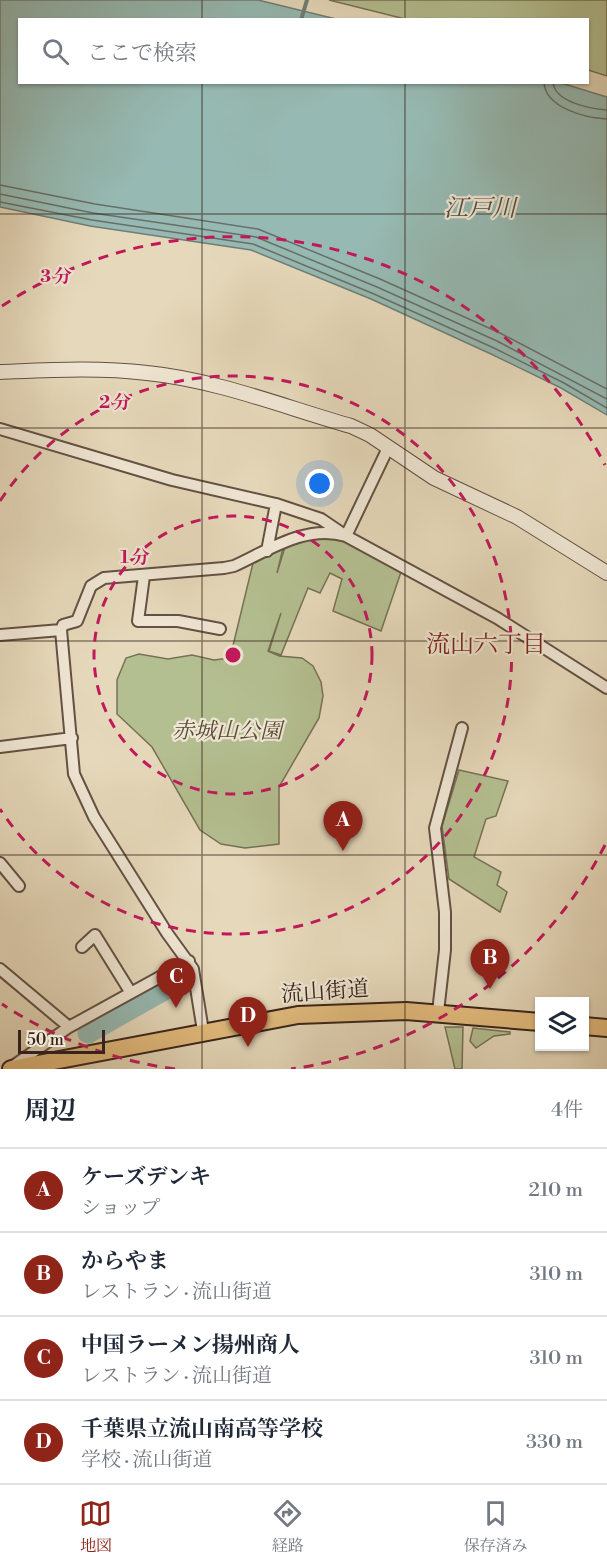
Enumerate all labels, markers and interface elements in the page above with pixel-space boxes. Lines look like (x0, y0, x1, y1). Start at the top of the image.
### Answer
search box (18, 18, 589, 84)
icon: search (39, 35, 72, 68)
text: ここで検索 (87, 40, 197, 67)
water label: 江戸川 (444, 194, 519, 224)
text: 3 分 (40, 265, 72, 288)
text: 2 分 (99, 391, 131, 414)
your location (305, 469, 334, 498)
text: 1 分 (120, 546, 150, 569)
district label: 流山六丁目 (426, 630, 546, 660)
centre of rings (223, 645, 243, 665)
park label: 赤城山公園 (172, 718, 285, 745)
pin: A (324, 802, 362, 851)
pin: B (470, 940, 510, 989)
pin: C (156, 958, 195, 1008)
street label: 流山街道 (280, 975, 370, 1009)
map controls (535, 997, 589, 1051)
button: layers (535, 997, 589, 1051)
pin: D (228, 998, 268, 1047)
scale bar (18, 1027, 105, 1054)
text: 50 m (27, 1030, 64, 1050)
text: 周辺 (24, 1095, 76, 1127)
text: 4件 (551, 1098, 583, 1123)
text: ケーズデンキ (81, 1164, 211, 1191)
text: A (36, 1178, 51, 1203)
text: 210 m (528, 1178, 583, 1203)
text: ショップ (81, 1196, 161, 1221)
text: からやま (81, 1248, 169, 1275)
text: B (36, 1262, 51, 1287)
text: 310 m (530, 1262, 583, 1287)
text: レストラン · 流山街道 (81, 1280, 272, 1305)
text: 中国ラーメン揚州商人 (81, 1332, 300, 1359)
text: C (36, 1346, 51, 1371)
text: 310 m (530, 1346, 583, 1371)
text: レストラン · 流山街道 (81, 1364, 272, 1389)
text: 千葉県立流山南高等学校 (81, 1416, 323, 1443)
text: D (36, 1430, 51, 1455)
text: 330 m (526, 1430, 583, 1455)
text: 学校 · 流山街道 (81, 1448, 213, 1473)
tab: 地図 (79, 1497, 112, 1556)
tab: 経路 (271, 1497, 304, 1556)
tab: 保存済み (463, 1497, 527, 1556)

